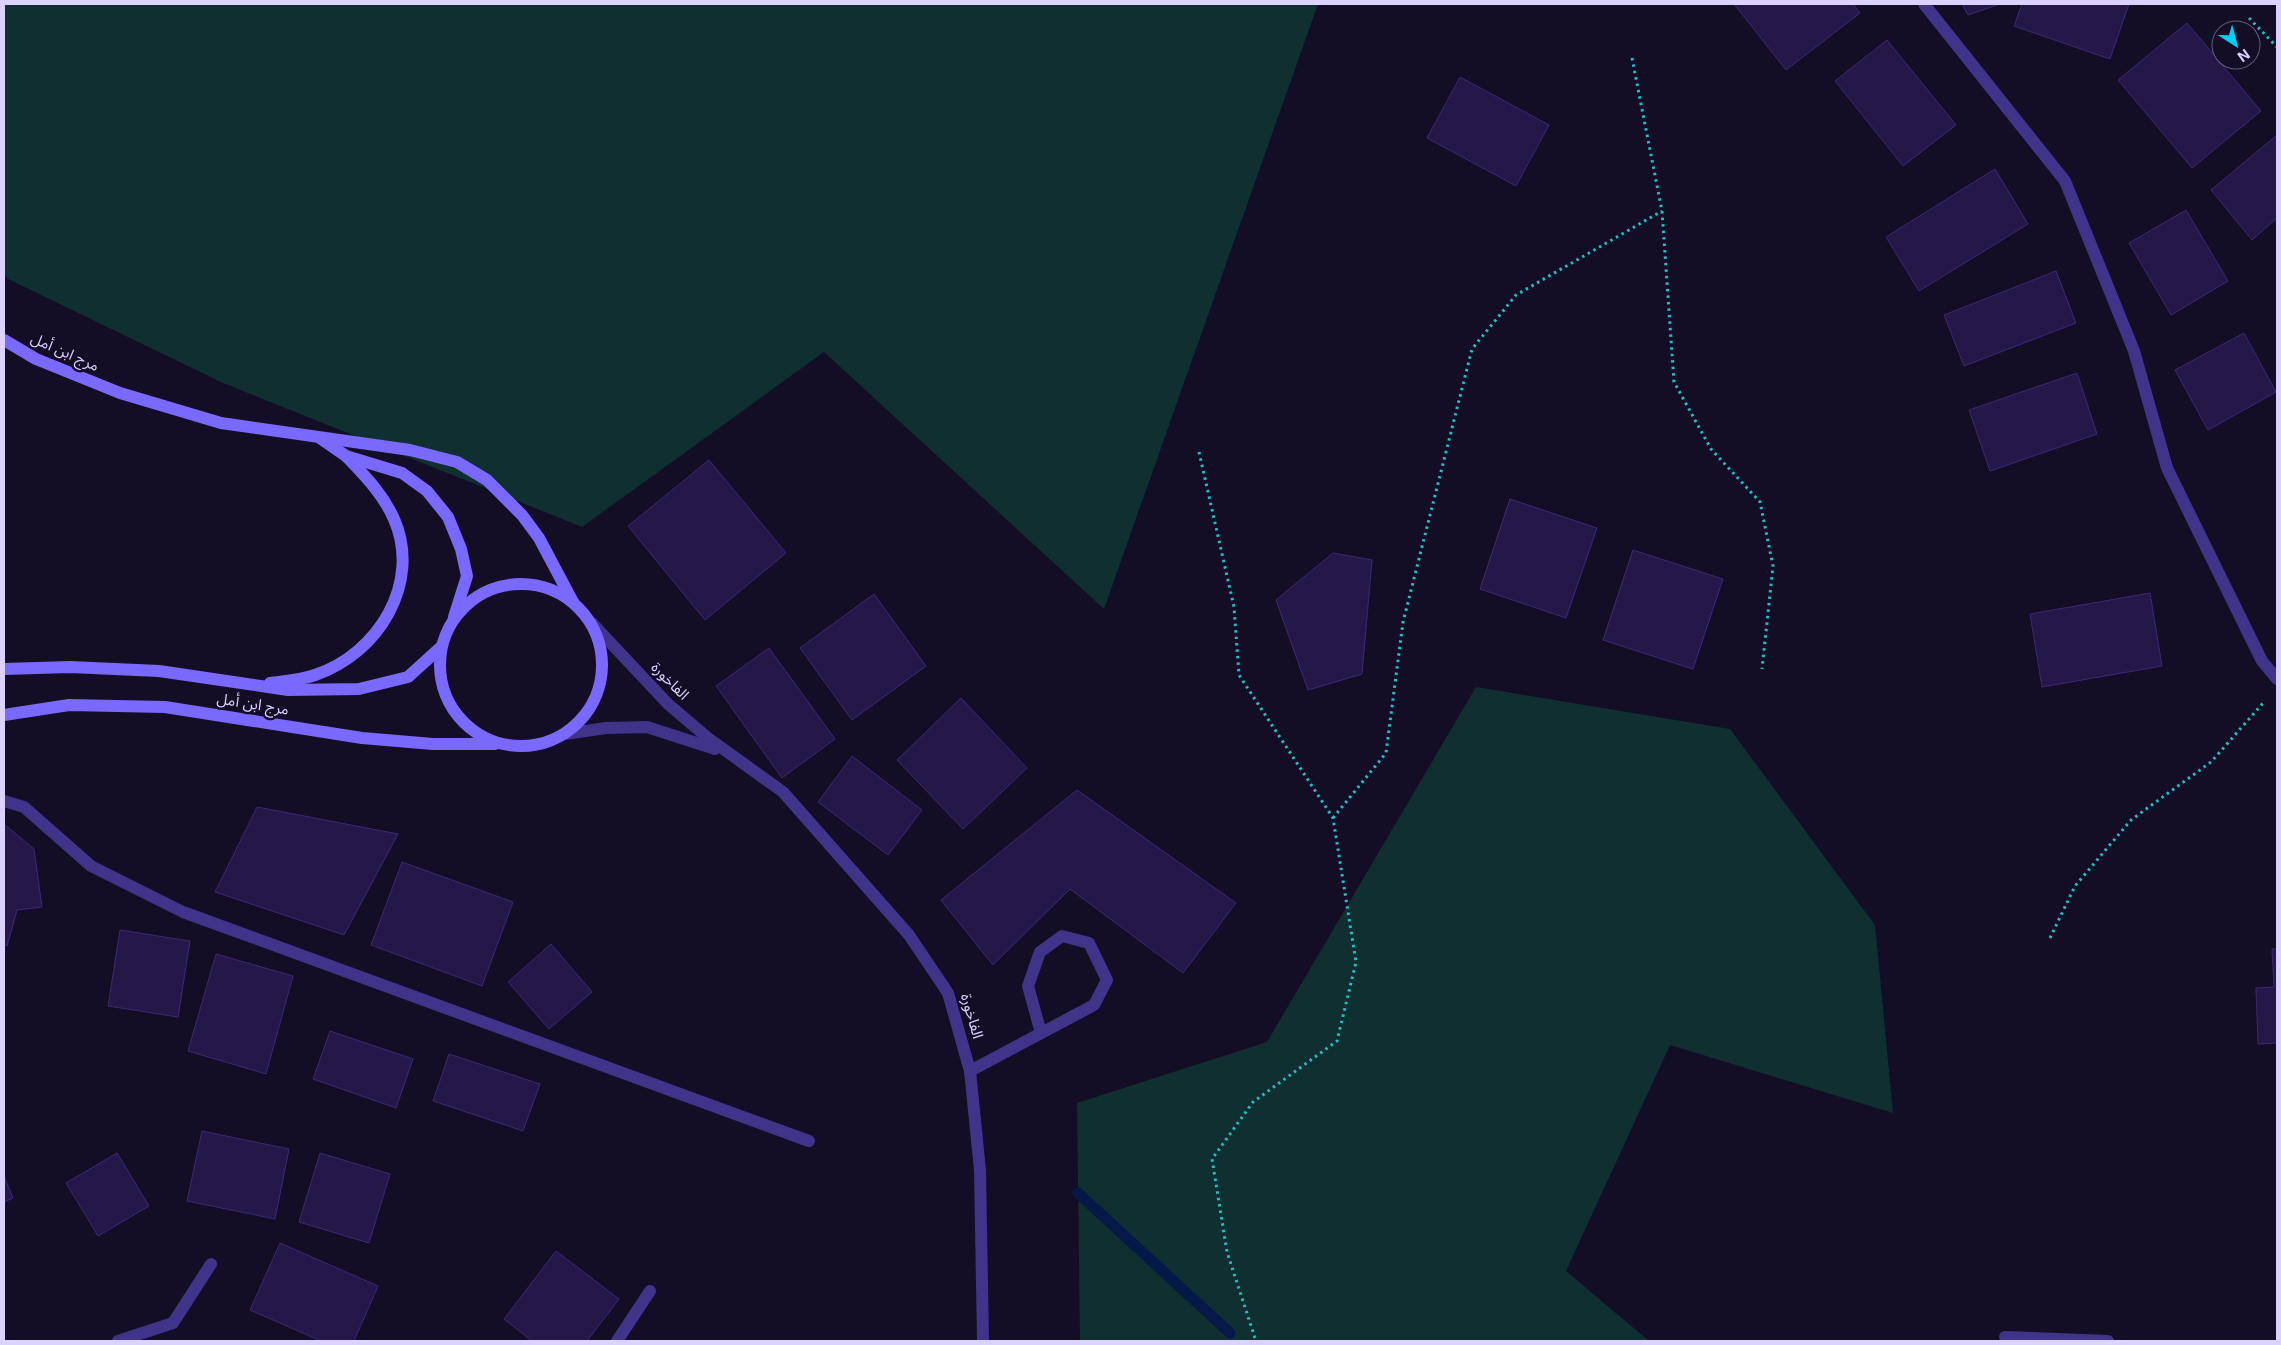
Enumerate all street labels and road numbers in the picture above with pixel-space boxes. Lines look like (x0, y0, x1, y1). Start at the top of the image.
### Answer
street label: مرج ابن أمل (27, 328, 102, 378)
street label: الفاخورة (647, 658, 693, 704)
street label: مرج ابن أمل (215, 688, 290, 722)
street label: الفاخورة (957, 991, 988, 1041)

